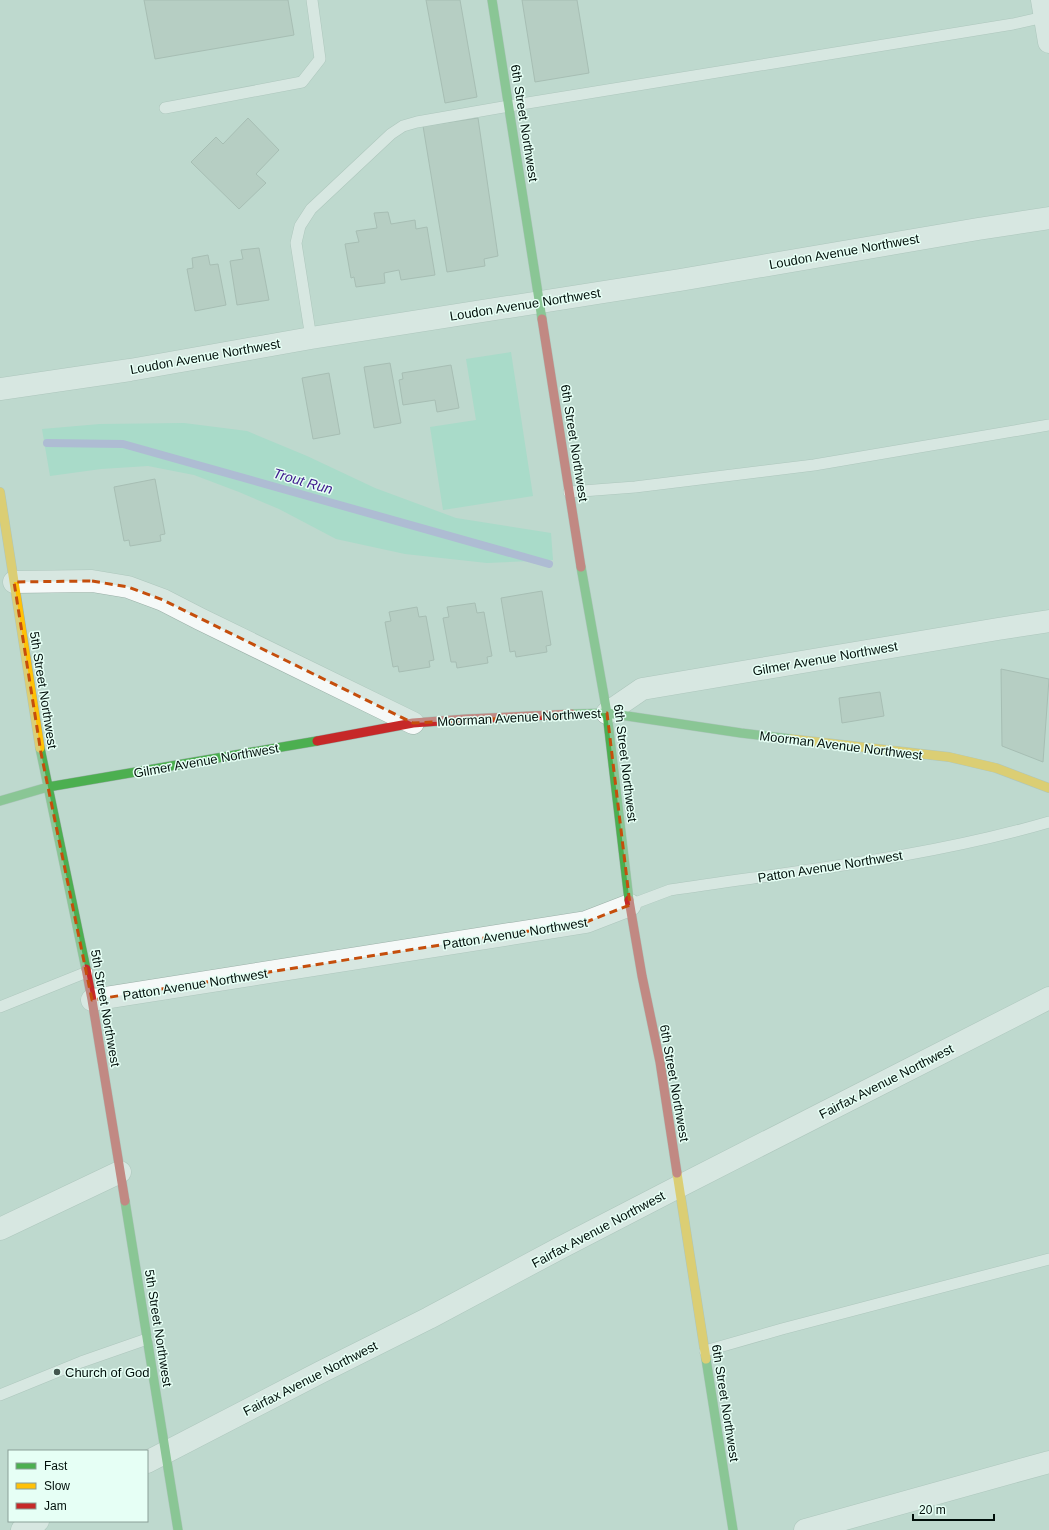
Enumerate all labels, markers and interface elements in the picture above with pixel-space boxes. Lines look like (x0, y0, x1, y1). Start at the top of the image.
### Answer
street label: 6th Street Northwest (508, 63, 541, 183)
street label: Loudon Avenue Northwest (768, 231, 921, 272)
street label: Loudon Avenue Northwest (449, 285, 602, 324)
street label: Loudon Avenue Northwest (129, 336, 282, 377)
street label: 6th Street Northwest (558, 383, 591, 503)
water label: Trout Run (271, 465, 335, 497)
street label: 5th Street Northwest (27, 630, 60, 750)
street label: Gilmer Avenue Northwest (751, 638, 899, 679)
street label: 6th Street Northwest (611, 703, 640, 823)
street label: Moorman Avenue Northwest (437, 706, 602, 729)
street label: Moorman Avenue Northwest (759, 728, 924, 763)
street label: Gilmer Avenue Northwest (132, 740, 280, 781)
street label: Patton Avenue Northwest (757, 848, 904, 885)
street label: Patton Avenue Northwest (442, 915, 589, 952)
street label: 5th Street Northwest (88, 948, 123, 1068)
street label: Patton Avenue Northwest (122, 966, 269, 1003)
street label: 6th Street Northwest (657, 1023, 692, 1143)
street label: Fairfax Avenue Northwest (817, 1041, 956, 1122)
street label: Fairfax Avenue Northwest (529, 1188, 668, 1271)
street label: 5th Street Northwest (142, 1268, 175, 1388)
street label: Fairfax Avenue Northwest (241, 1338, 380, 1419)
street label: 6th Street Northwest (709, 1343, 742, 1463)
place label: Church of God (65, 1365, 150, 1380)
marker: Church of God (52, 1367, 62, 1377)
legend (8, 1450, 148, 1522)
text: Fast (44, 1459, 68, 1473)
text: Slow (44, 1479, 70, 1493)
scale bar (913, 1496, 994, 1522)
text: Jam (44, 1499, 67, 1513)
text: 20 m (919, 1503, 946, 1517)

